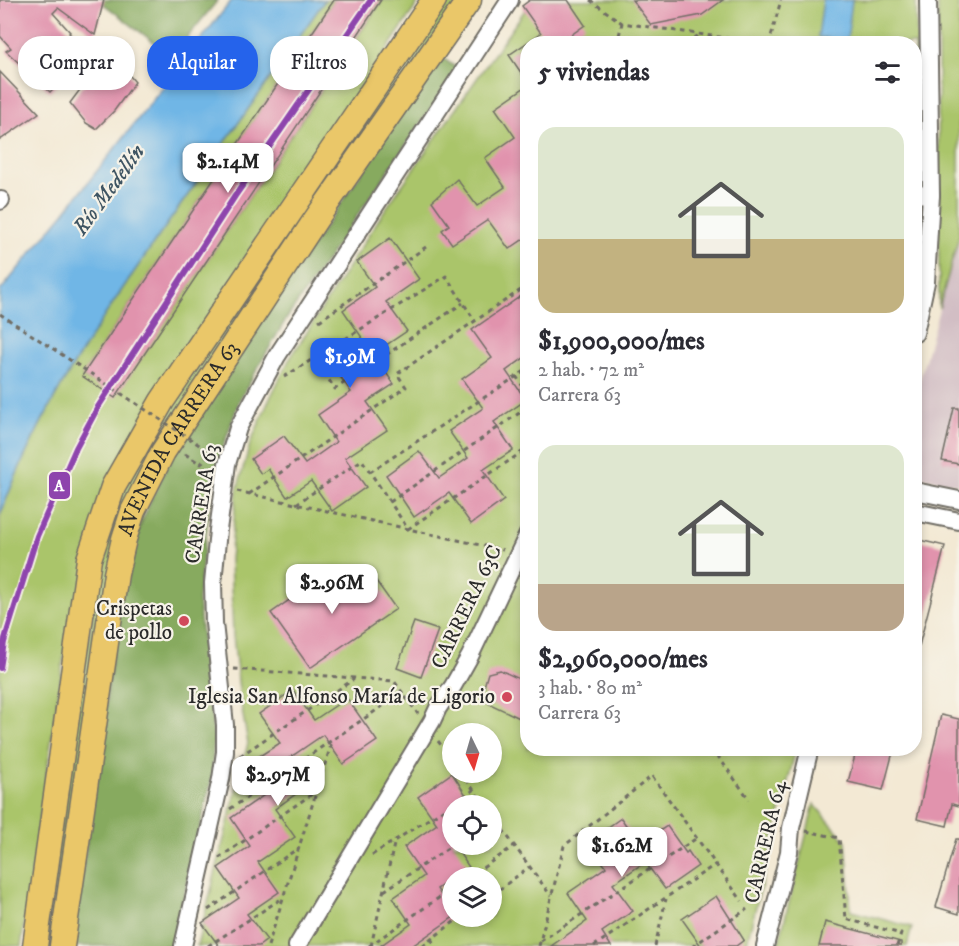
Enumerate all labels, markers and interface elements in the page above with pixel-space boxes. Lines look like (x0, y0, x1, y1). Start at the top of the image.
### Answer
chip: Comprar (18, 36, 135, 90)
chip: Alquilar (147, 36, 258, 90)
chip: Filtros (270, 36, 368, 90)
text: 5 viviendas (538, 56, 650, 89)
icon: filters (871, 56, 904, 89)
water label: Río Medellín (66, 139, 151, 242)
pin: $2.14M (179, 143, 277, 194)
text: $2.14M (197, 150, 259, 175)
icon: home (667, 166, 775, 274)
text: $1,900,000/mes (538, 325, 705, 358)
street label: AVENIDA CARRERA 63 (116, 337, 246, 543)
pin: $1.9M (308, 338, 392, 389)
text: $1.9M (324, 345, 376, 370)
text: 2 hab. · 72 m² (538, 358, 644, 383)
text: Carrera 63 (538, 383, 621, 408)
street label: CARRERA 63 (180, 442, 224, 566)
line badge: A (48, 471, 71, 500)
text: A (53, 476, 65, 496)
icon: home (667, 484, 775, 592)
street label: CARRERA 63C (426, 541, 508, 673)
pin: $2.96M (283, 564, 381, 615)
text: $2.96M (300, 571, 364, 596)
place label: Crispetas de pollo (96, 596, 172, 646)
marker: Crispetas de pollo (177, 614, 191, 628)
text: $2,960,000/mes (538, 643, 708, 676)
text: 3 hab. · 80 m² (538, 676, 642, 701)
place label: Iglesia San Alfonso María de Ligorio (188, 684, 495, 710)
marker: Iglesia San Alfonso María de Ligorio (500, 690, 514, 704)
text: Carrera 63 (538, 701, 621, 726)
north arrow (442, 723, 502, 783)
map controls (442, 723, 502, 927)
pin: $2.97M (229, 756, 327, 807)
text: $2.97M (246, 763, 310, 788)
street label: CARRERA 64 (739, 777, 793, 906)
button: locate (442, 795, 502, 855)
pin: $1.62M (573, 827, 671, 878)
text: $1.62M (591, 834, 653, 859)
button: layers (442, 867, 502, 927)

